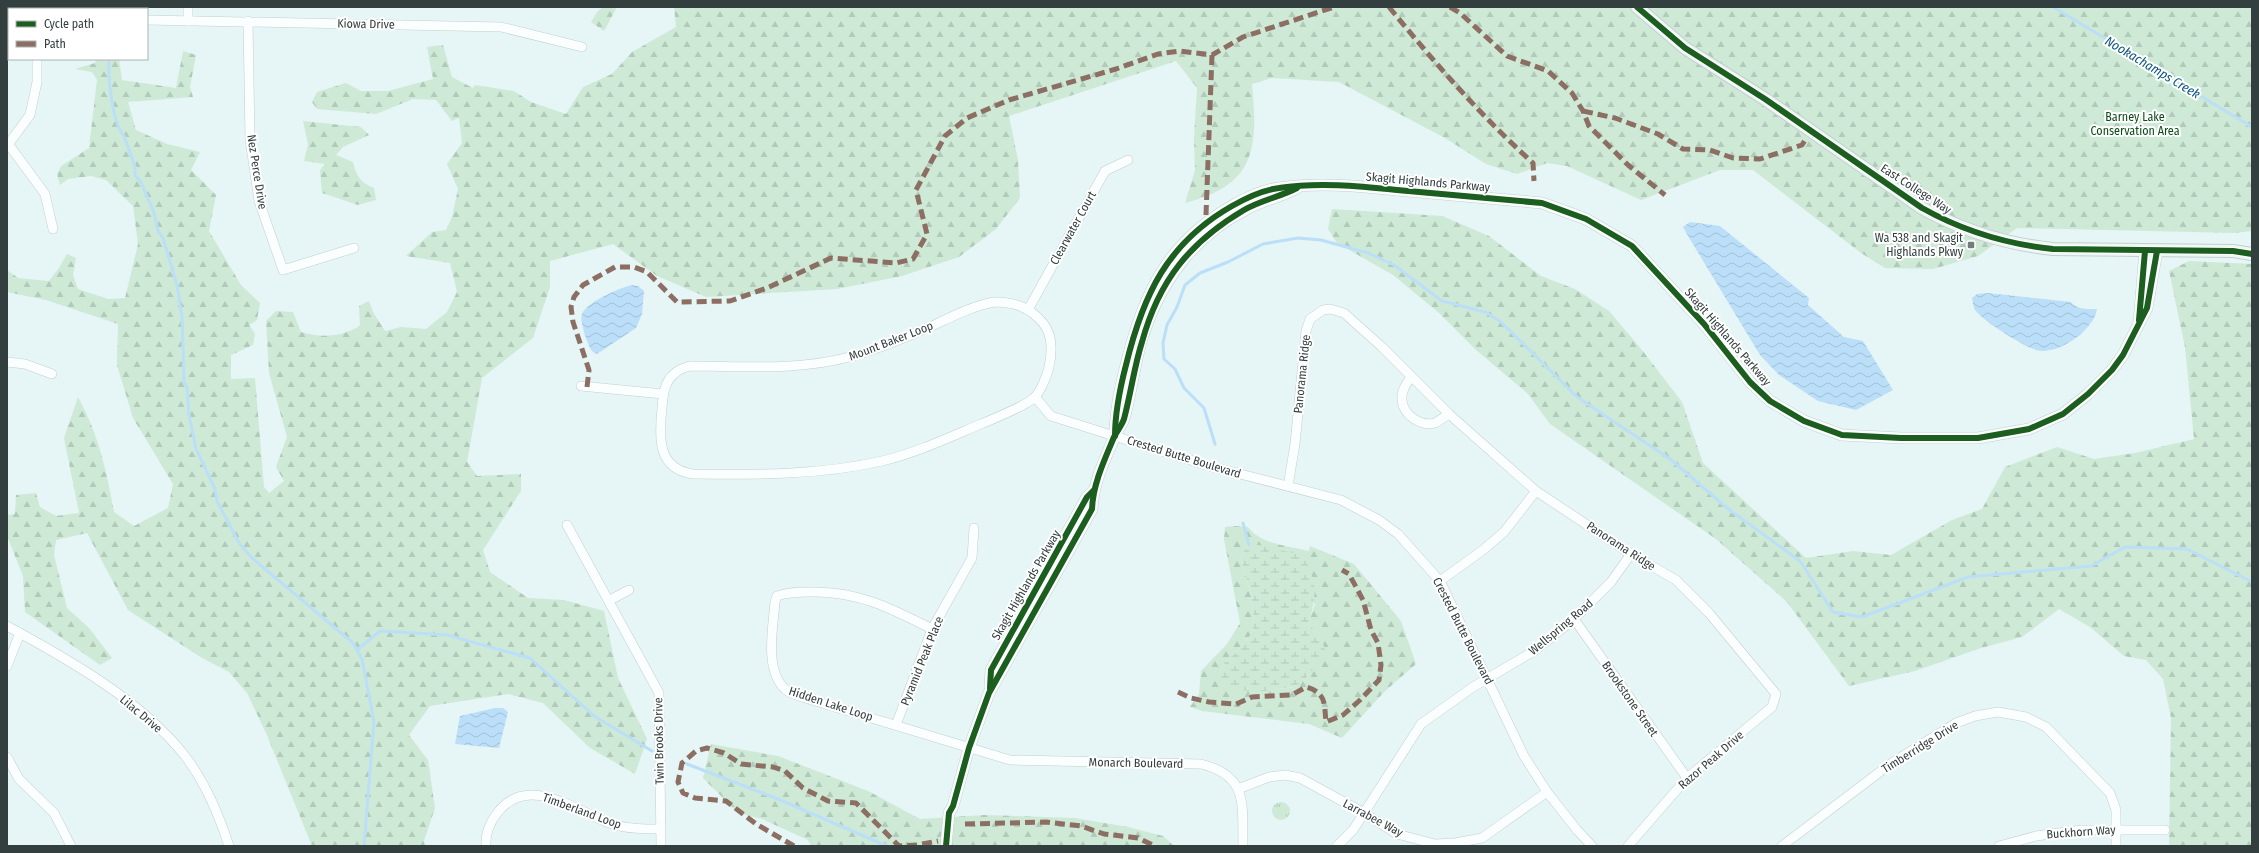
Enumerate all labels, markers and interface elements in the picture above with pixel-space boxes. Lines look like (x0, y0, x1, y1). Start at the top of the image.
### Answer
legend (8, 8, 148, 60)
street label: Kiowa Drive (337, 16, 395, 32)
text: Cycle path (44, 17, 94, 31)
water label: Nookachamps Creek (2102, 33, 2203, 102)
text: Path (44, 37, 66, 51)
park label: Barney Lake Conservation Area (2090, 110, 2180, 138)
street label: Nez Perce Drive (244, 134, 270, 210)
street label: East College Way (1878, 161, 1954, 217)
street label: Skagit Highlands Parkway (1365, 170, 1491, 194)
street label: Clearwater Court (1047, 189, 1099, 267)
place label: Wa 538 and Skagit Highlands Pkwy (1875, 231, 1964, 259)
marker: Wa 538 and Skagit Highlands Pkwy (1966, 240, 1976, 250)
street label: Skagit Highlands Parkway (1682, 285, 1775, 389)
street label: Mount Baker Loop (847, 318, 935, 364)
street label: Panorama Ridge (1291, 334, 1313, 414)
street label: Crested Butte Boulevard (1125, 433, 1243, 481)
street label: Panorama Ridge (1584, 519, 1658, 573)
street label: Skagit Highlands Parkway (989, 527, 1064, 642)
street label: Crested Butte Boulevard (1430, 575, 1496, 687)
street label: Wellspring Road (1526, 596, 1596, 658)
street label: Pyramid Peak Place (898, 614, 946, 708)
street label: Brookstone Street (1599, 659, 1661, 739)
street label: Hidden Lake Loop (787, 684, 875, 724)
street label: Lilac Drive (117, 692, 165, 736)
street label: Twin Brooks Drive (651, 697, 667, 785)
street label: Timberridge Drive (1879, 718, 1961, 776)
street label: Razor Peak Drive (1676, 728, 1746, 792)
street label: Monarch Boulevard (1089, 755, 1183, 771)
street label: Timberland Loop (541, 790, 623, 832)
street label: Larrabee Way (1341, 796, 1406, 840)
street label: Buckhorn Way (2046, 823, 2117, 841)

